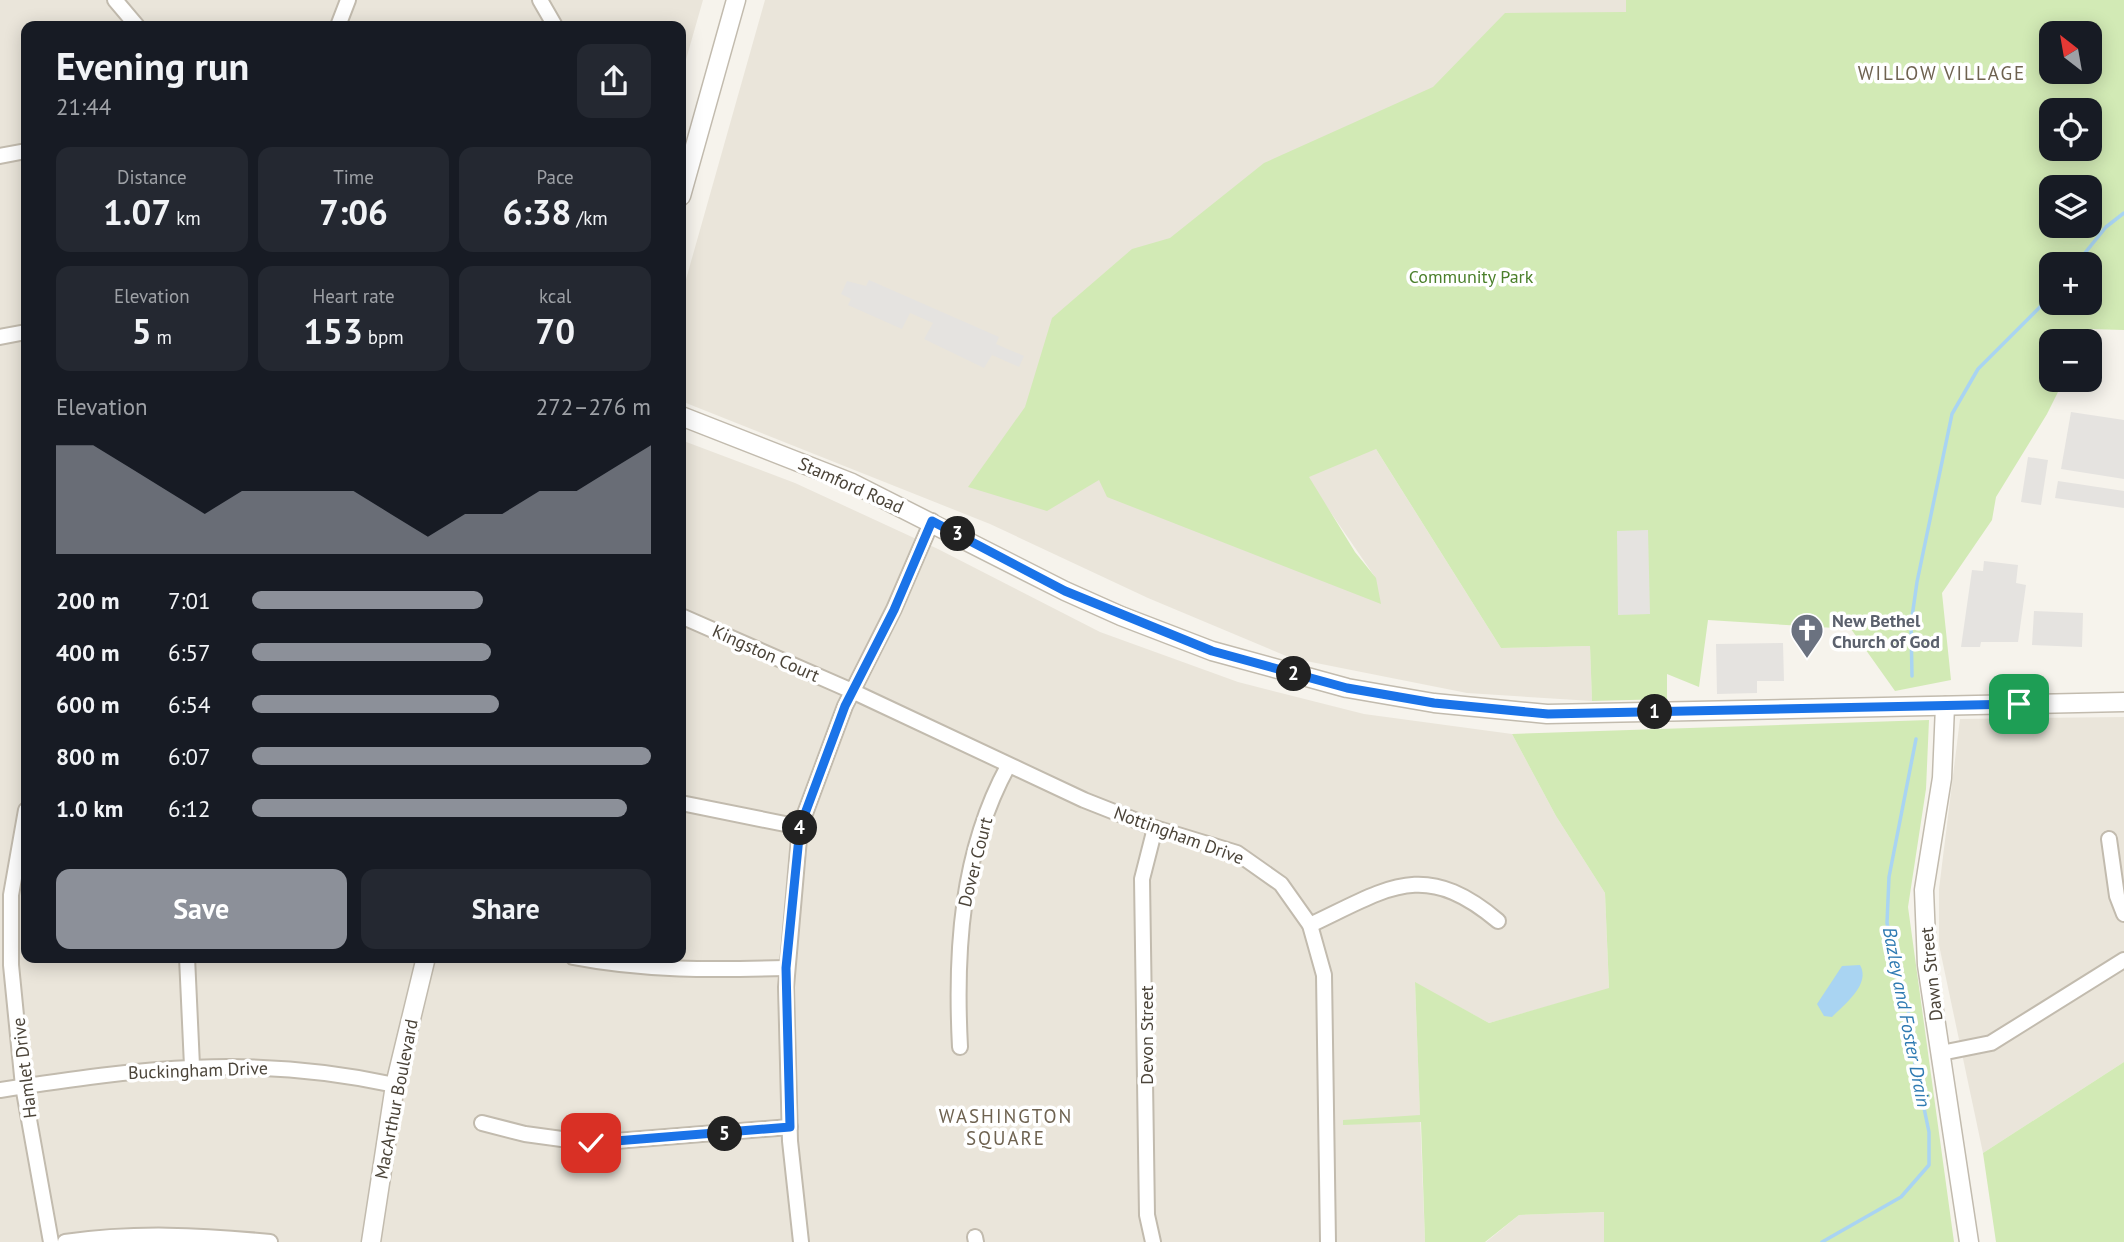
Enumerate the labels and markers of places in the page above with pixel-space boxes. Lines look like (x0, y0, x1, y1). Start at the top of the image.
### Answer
pin: 3 (940, 516, 976, 552)
place label: New Bethel Church of God (1832, 609, 1940, 653)
church icon: New Bethel Church of God (1788, 611, 1826, 660)
pin: 2 (1276, 656, 1312, 692)
pin (1989, 674, 2049, 734)
pin: 1 (1638, 694, 1672, 730)
pin: 4 (782, 810, 818, 846)
pin (561, 1113, 621, 1173)
pin: 5 (708, 1116, 742, 1152)

